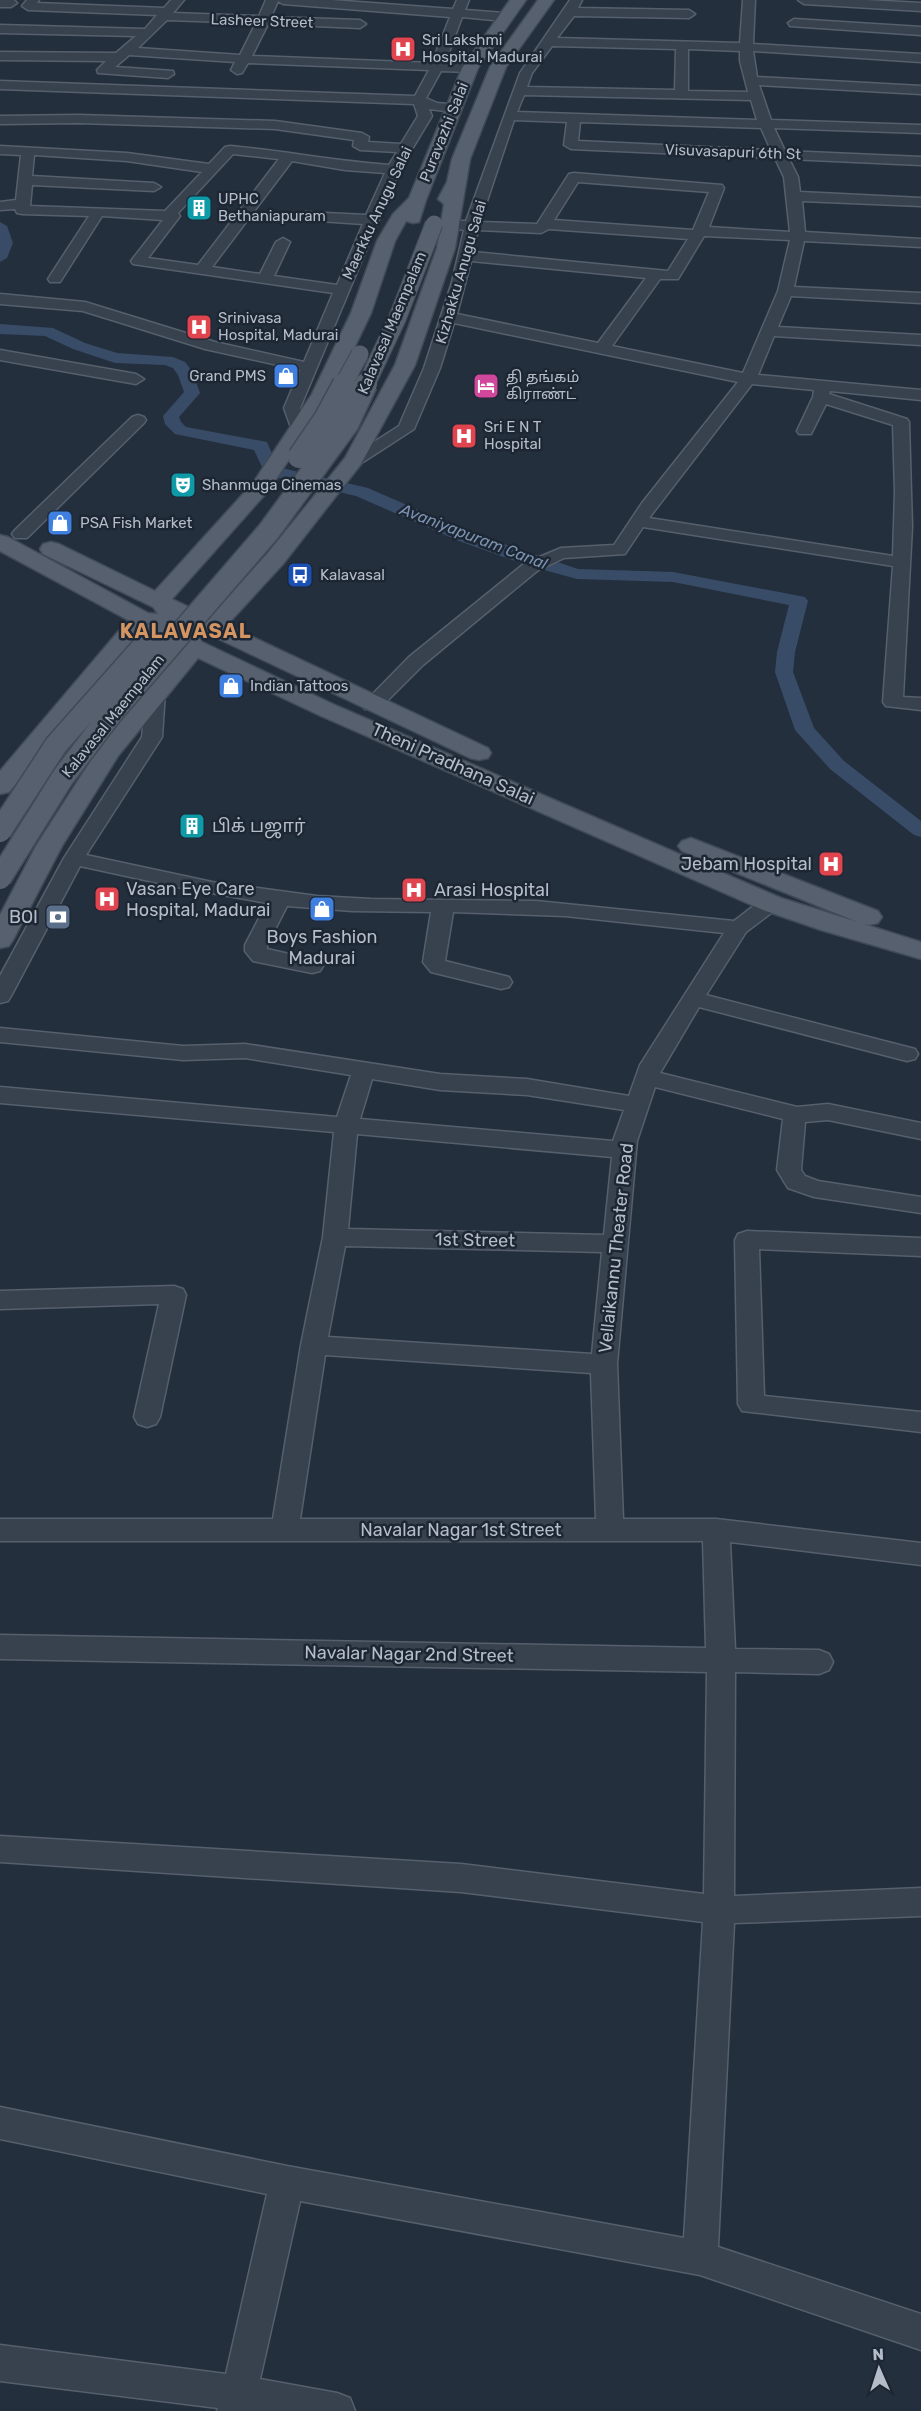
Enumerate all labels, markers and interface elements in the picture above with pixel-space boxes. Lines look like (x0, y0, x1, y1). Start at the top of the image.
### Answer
street label: Lasheer Street (210, 10, 314, 32)
place label: Sri Lakshmi Hospital, Madurai (422, 31, 542, 66)
hospital icon: Sri Lakshmi Hospital, Madurai (388, 34, 418, 64)
street label: Puravazhi Salai (416, 80, 472, 184)
street label: Visuvasapuri 6th St (665, 141, 802, 163)
street label: Maerkku Anugu Salai (338, 143, 416, 283)
place label: UPHC Bethaniapuram (218, 190, 326, 225)
building icon: UPHC Bethaniapuram (184, 193, 214, 223)
street label: Kizhakku Anugu Salai (432, 198, 490, 346)
street label: Kalavasal Maempalam (354, 249, 430, 397)
place label: Srinivasa Hospital, Madurai (218, 309, 338, 344)
hospital icon: Srinivasa Hospital, Madurai (184, 312, 214, 342)
shop icon: Grand PMS (271, 361, 301, 391)
place label: Grand PMS (189, 367, 266, 385)
place label: தி தங்கம் கிராண்ட் (506, 368, 579, 403)
hotel icon: தி தங்கம் கிராண்ட் (471, 371, 501, 401)
place label: Sri E N T Hospital (484, 418, 542, 453)
hospital icon: Sri E N T Hospital (449, 421, 479, 451)
theatre icon: Shanmuga Cinemas (168, 470, 198, 500)
place label: Shanmuga Cinemas (202, 476, 342, 494)
water label: Avaniyapuram Canal (397, 499, 551, 574)
shop icon: PSA Fish Market (45, 508, 75, 538)
place label: PSA Fish Market (80, 514, 193, 532)
bus stop icon: Kalavasal (285, 560, 315, 590)
place label: Kalavasal (320, 566, 385, 584)
district label: KALAVASAL (120, 619, 252, 643)
street label: Kalavasal Maempalam (58, 651, 168, 781)
shop icon: Indian Tattoos (216, 671, 246, 701)
place label: Indian Tattoos (250, 677, 349, 695)
street label: Theni Pradhana Salai (368, 718, 538, 810)
building icon: பிக் பஜார் (177, 811, 207, 841)
place label: பிக் பஜார் (212, 815, 306, 839)
hospital icon: Jebam Hospital (816, 849, 846, 879)
place label: Jebam Hospital (681, 853, 812, 875)
hospital icon: Arasi Hospital (399, 875, 429, 905)
place label: Vasan Eye Care Hospital, Madurai (126, 878, 270, 921)
place label: Arasi Hospital (434, 879, 549, 901)
hospital icon: Vasan Eye Care Hospital, Madurai (92, 884, 122, 914)
shop icon: Boys Fashion Madurai (307, 894, 337, 924)
bank icon: BOI (43, 902, 73, 932)
place label: BOI (9, 906, 38, 928)
place label: Boys Fashion Madurai (267, 926, 377, 969)
street label: Vellaikannu Theater Road (594, 1142, 638, 1354)
street label: 1st Street (435, 1228, 515, 1252)
street label: Navalar Nagar 1st Street (360, 1519, 562, 1541)
street label: Navalar Nagar 2nd Street (304, 1641, 514, 1667)
north arrow (849, 2339, 909, 2399)
text: N (872, 2345, 884, 2364)

